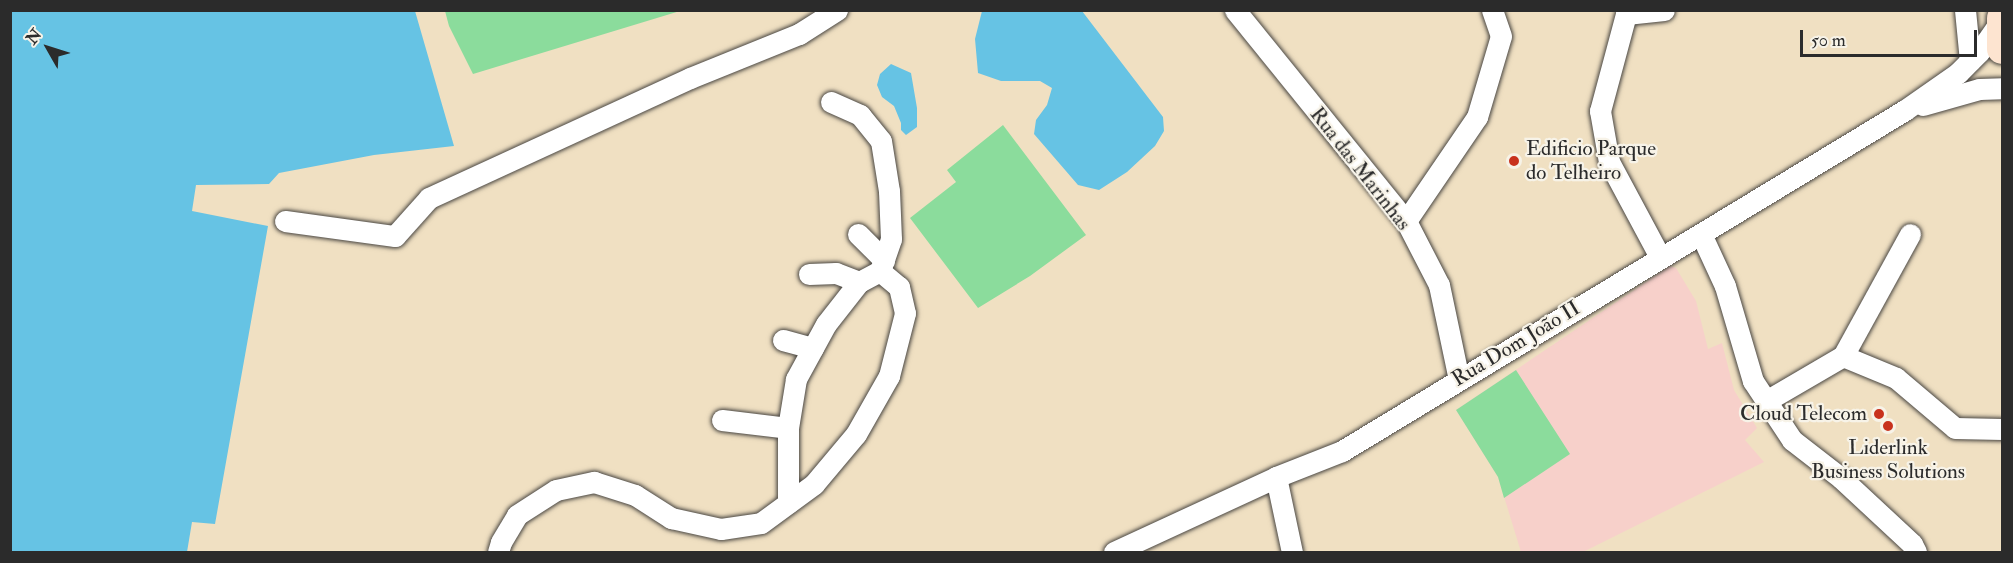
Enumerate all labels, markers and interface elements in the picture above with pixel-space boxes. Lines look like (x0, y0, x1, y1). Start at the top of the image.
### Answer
north arrow (18, 18, 78, 78)
scale bar (1803, 18, 1980, 56)
text: N (22, 25, 46, 49)
text: 50 m (1811, 29, 1846, 52)
street label: Rua das Marinhas (1304, 102, 1416, 236)
place label: Edificio Parque do Telheiro (1526, 136, 1656, 186)
marker: Edificio Parque do Telheiro (1507, 154, 1521, 168)
street label: Rua Dom João II (1447, 296, 1585, 392)
place label: Cloud Telecom (1740, 401, 1867, 427)
marker: Cloud Telecom (1872, 407, 1886, 421)
marker: Liderlink Business Solutions (1881, 419, 1895, 433)
place label: Liderlink Business Solutions (1811, 435, 1965, 485)

